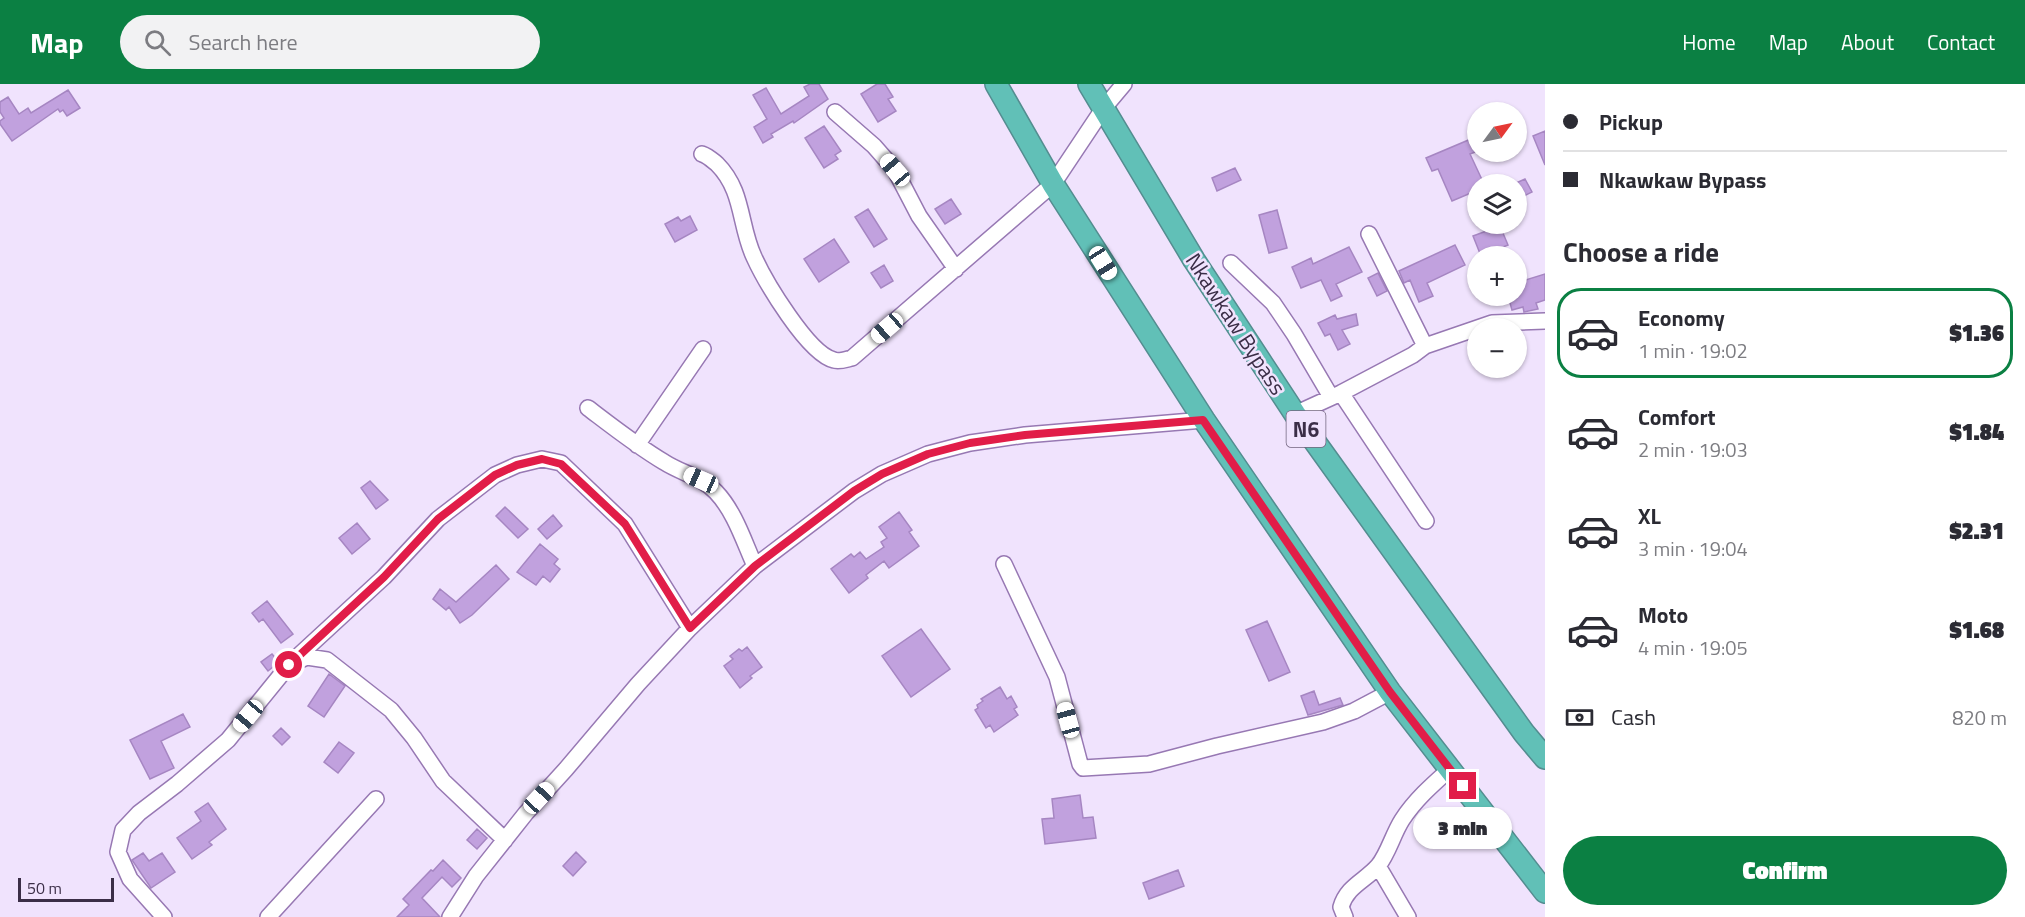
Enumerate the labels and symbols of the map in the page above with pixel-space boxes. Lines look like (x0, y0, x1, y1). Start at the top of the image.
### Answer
north arrow (1467, 102, 1527, 162)
car (877, 150, 913, 190)
car (1086, 243, 1120, 283)
street label: Nkawkaw Bypass (1177, 246, 1295, 402)
car (868, 309, 906, 347)
road number: N6 (1286, 411, 1326, 447)
car (681, 464, 721, 496)
route start (275, 651, 302, 678)
car (230, 696, 266, 736)
car (1055, 700, 1081, 740)
route end (1449, 772, 1476, 799)
car (520, 779, 558, 817)
callout: 3 min (1414, 807, 1512, 849)
scale bar (18, 875, 114, 902)

